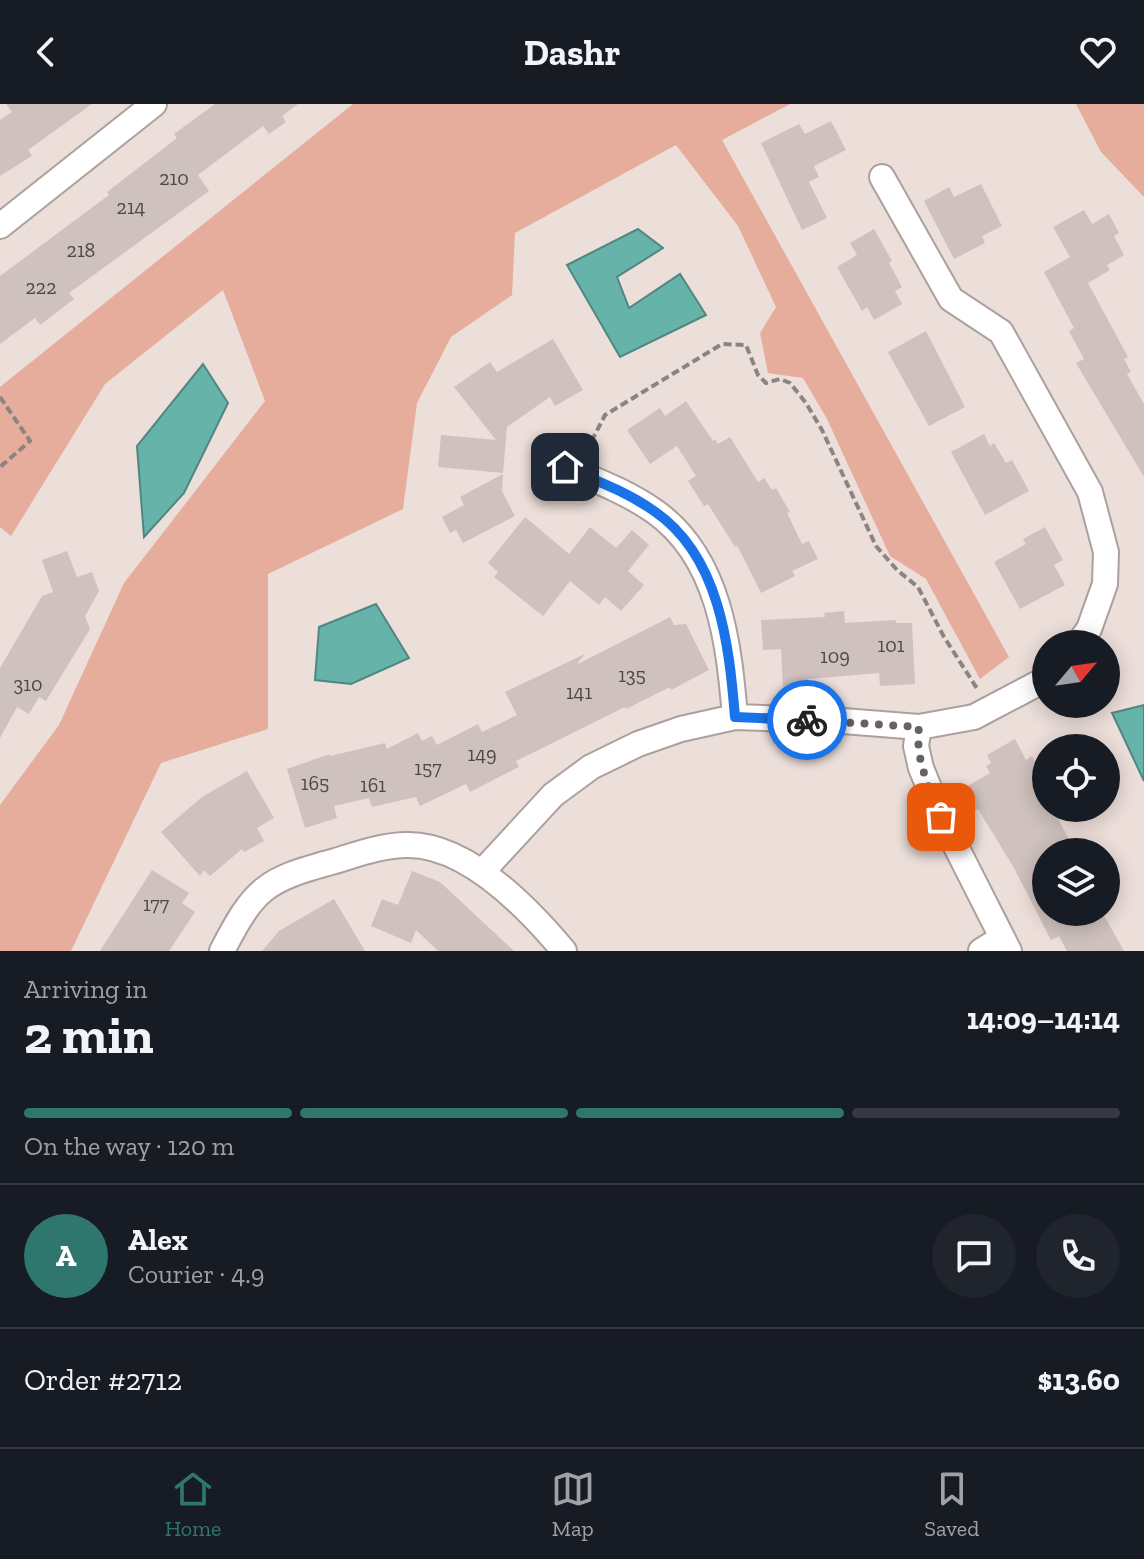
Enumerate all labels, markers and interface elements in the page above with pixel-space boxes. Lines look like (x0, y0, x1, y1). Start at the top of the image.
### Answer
icon: back (24, 30, 68, 74)
icon: heart (1076, 30, 1120, 74)
text: Dashr (524, 31, 620, 74)
house number: 210 (159, 166, 189, 190)
house number: 214 (117, 195, 146, 219)
house number: 218 (67, 238, 95, 262)
house number: 222 (26, 275, 56, 299)
pin (531, 433, 599, 501)
icon: home (543, 445, 587, 489)
north arrow (1032, 630, 1120, 718)
map controls (1032, 630, 1120, 926)
house number: 101 (878, 633, 905, 657)
house number: 109 (820, 644, 850, 668)
house number: 135 (618, 663, 646, 687)
house number: 310 (14, 672, 43, 696)
house number: 141 (566, 680, 592, 704)
courier (767, 680, 847, 760)
icon: bike (785, 698, 829, 742)
button: locate (1032, 734, 1120, 822)
house number: 149 (467, 742, 497, 766)
house number: 157 (414, 756, 442, 780)
house number: 165 (301, 771, 329, 795)
house number: 161 (360, 773, 386, 797)
pin (907, 783, 975, 851)
icon: bag (919, 795, 963, 839)
button: layers (1032, 838, 1120, 926)
house number: 177 (143, 892, 170, 916)
text: Arriving in (24, 973, 147, 1005)
text: 14:09–14:14 (967, 1001, 1120, 1037)
text: 2 min (24, 1004, 154, 1066)
text: On the way · 120 m (24, 1130, 234, 1162)
button: chat (932, 1214, 1016, 1298)
button: phone (1036, 1214, 1120, 1298)
text: Alex (128, 1222, 188, 1258)
text: A (56, 1238, 76, 1274)
text: Courier · 4.9 (128, 1258, 264, 1290)
text: Order #2712 (24, 1362, 182, 1398)
text: $13.60 (1037, 1362, 1120, 1398)
tab: Home (165, 1467, 221, 1542)
tab: Map (551, 1467, 595, 1542)
tab: Saved (924, 1467, 979, 1542)

